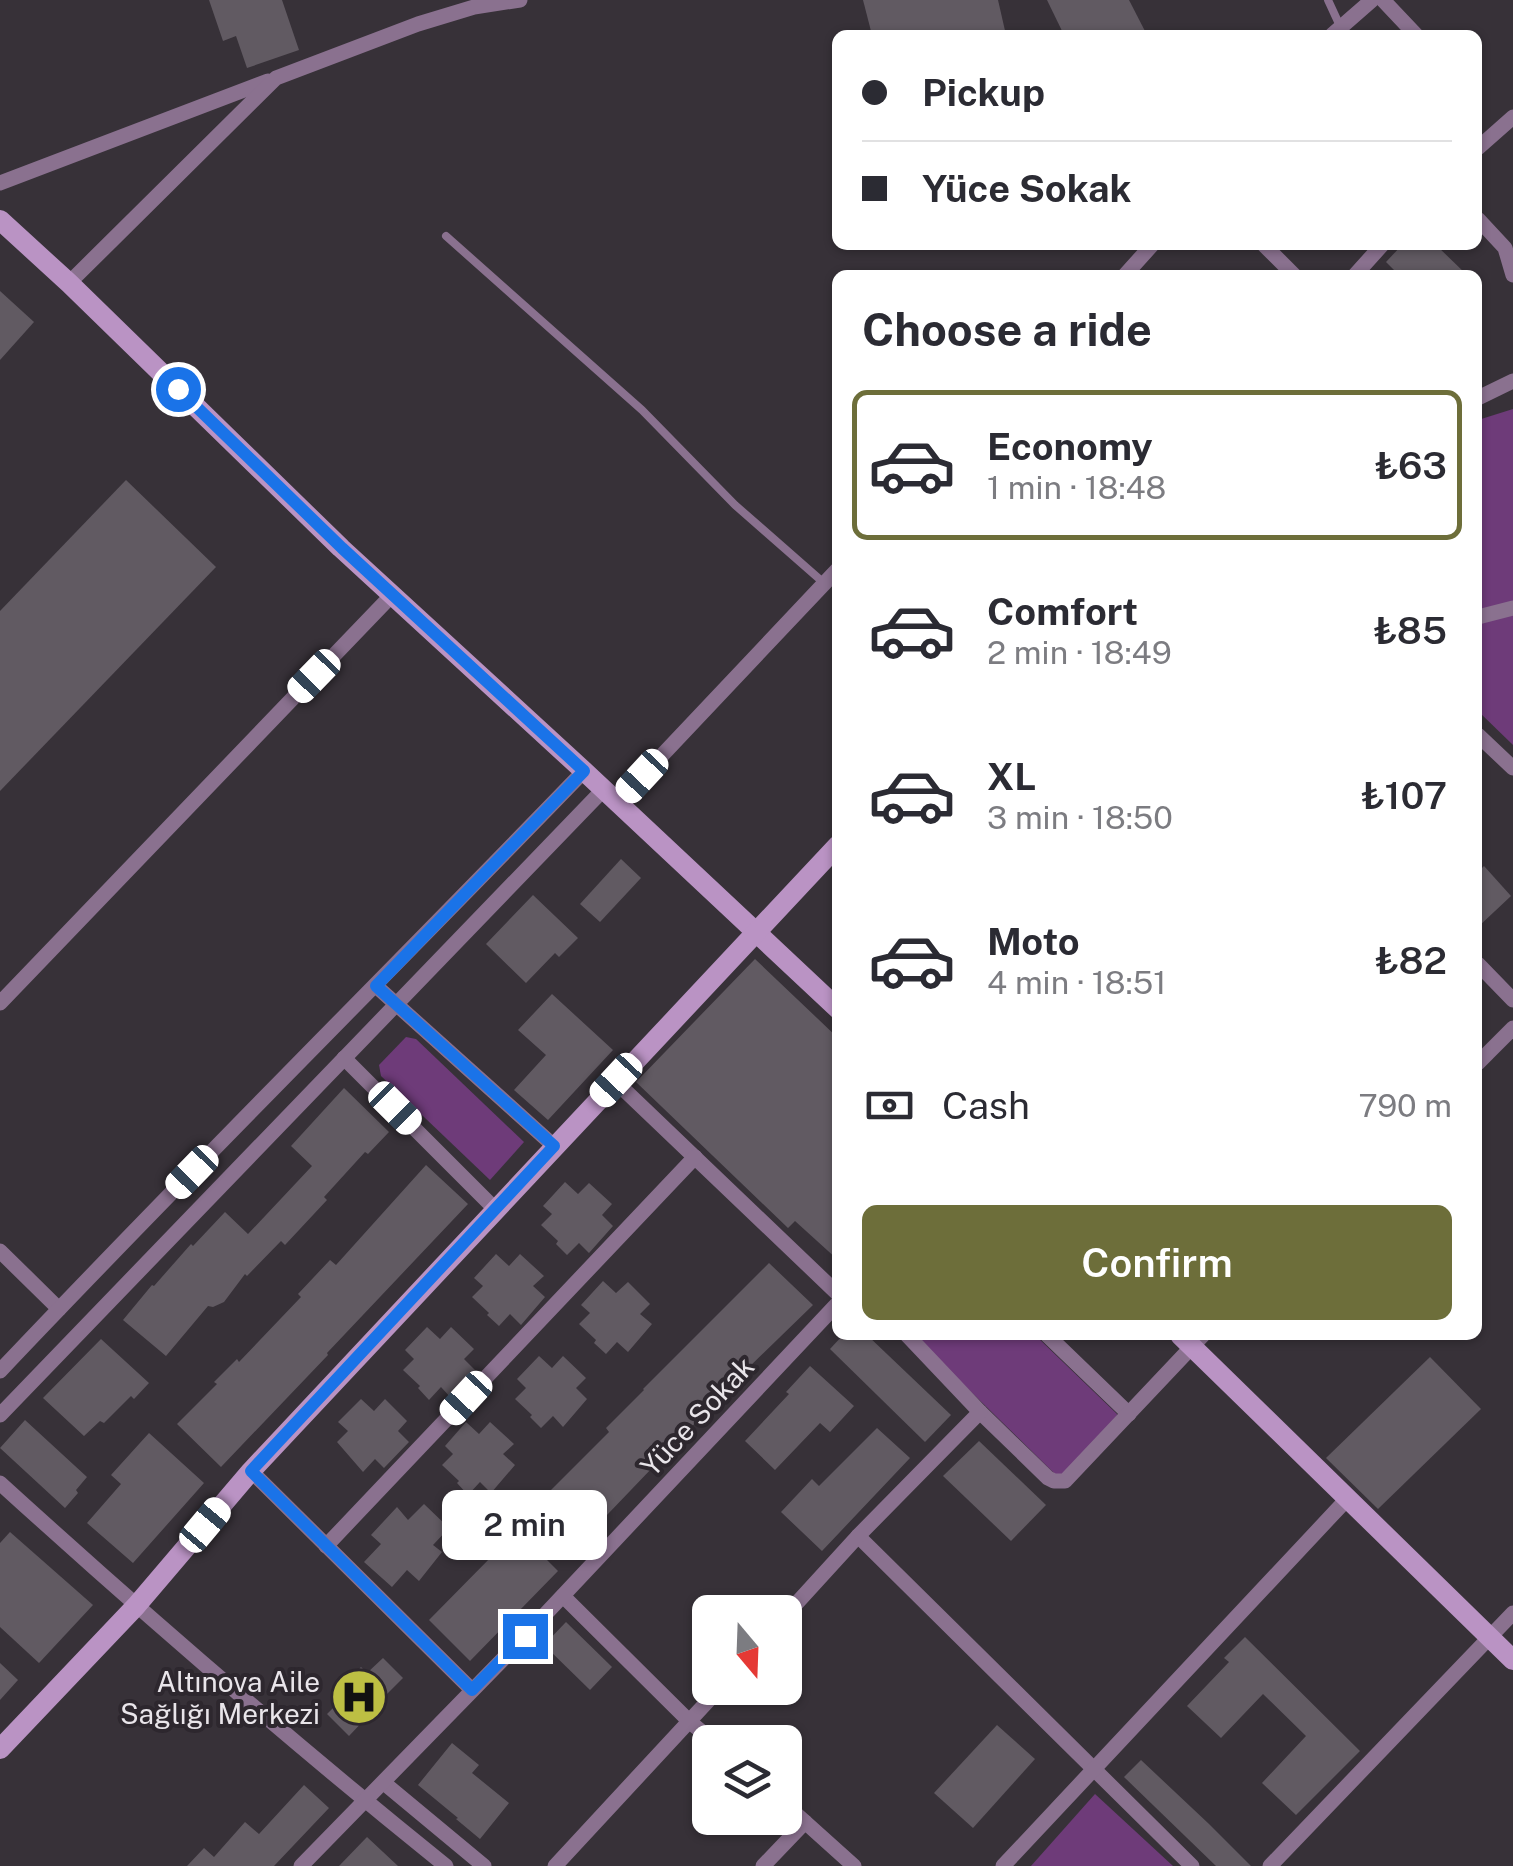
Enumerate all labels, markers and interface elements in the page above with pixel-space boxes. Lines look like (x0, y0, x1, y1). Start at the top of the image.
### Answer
text: Pickup (922, 70, 1045, 115)
text: Yüce Sokak (922, 166, 1132, 211)
text: Choose a ride (862, 303, 1152, 356)
route start (156, 367, 201, 412)
icon: car (867, 420, 957, 510)
text: Economy (987, 424, 1153, 469)
text: ₺63 (1375, 443, 1447, 488)
text: 1 min · 18:48 (987, 469, 1166, 506)
icon: car (867, 585, 957, 675)
text: Comfort (987, 589, 1138, 634)
text: ₺85 (1373, 608, 1447, 653)
text: 2 min · 18:49 (987, 634, 1172, 671)
car (282, 644, 346, 708)
car (611, 744, 673, 808)
icon: car (867, 750, 957, 840)
text: XL (987, 754, 1036, 799)
text: ₺107 (1361, 773, 1447, 818)
text: 3 min · 18:50 (987, 799, 1173, 836)
icon: car (867, 915, 957, 1005)
text: Moto (987, 919, 1080, 964)
text: ₺82 (1375, 938, 1447, 983)
text: 4 min · 18:51 (987, 964, 1166, 1001)
car (585, 1048, 647, 1112)
car (363, 1076, 427, 1140)
icon: cash (862, 1078, 917, 1133)
text: Cash (942, 1083, 1030, 1128)
text: 790 m (1359, 1087, 1452, 1124)
car (160, 1140, 224, 1204)
button: Confirm (862, 1205, 1452, 1320)
street label: Yüce Sokak (634, 1350, 760, 1482)
car (435, 1366, 497, 1430)
callout: 2 min (442, 1491, 608, 1561)
car (174, 1492, 236, 1558)
text: 2 min (483, 1506, 566, 1543)
north arrow (692, 1595, 802, 1705)
map controls (692, 1595, 802, 1835)
route end (503, 1614, 548, 1659)
place label: Altınova Aile Sağlığı Merkezi (120, 1665, 320, 1730)
hospital icon: Altınova Aile Sağlığı Merkezi (329, 1667, 389, 1727)
button: layers (692, 1725, 802, 1835)

